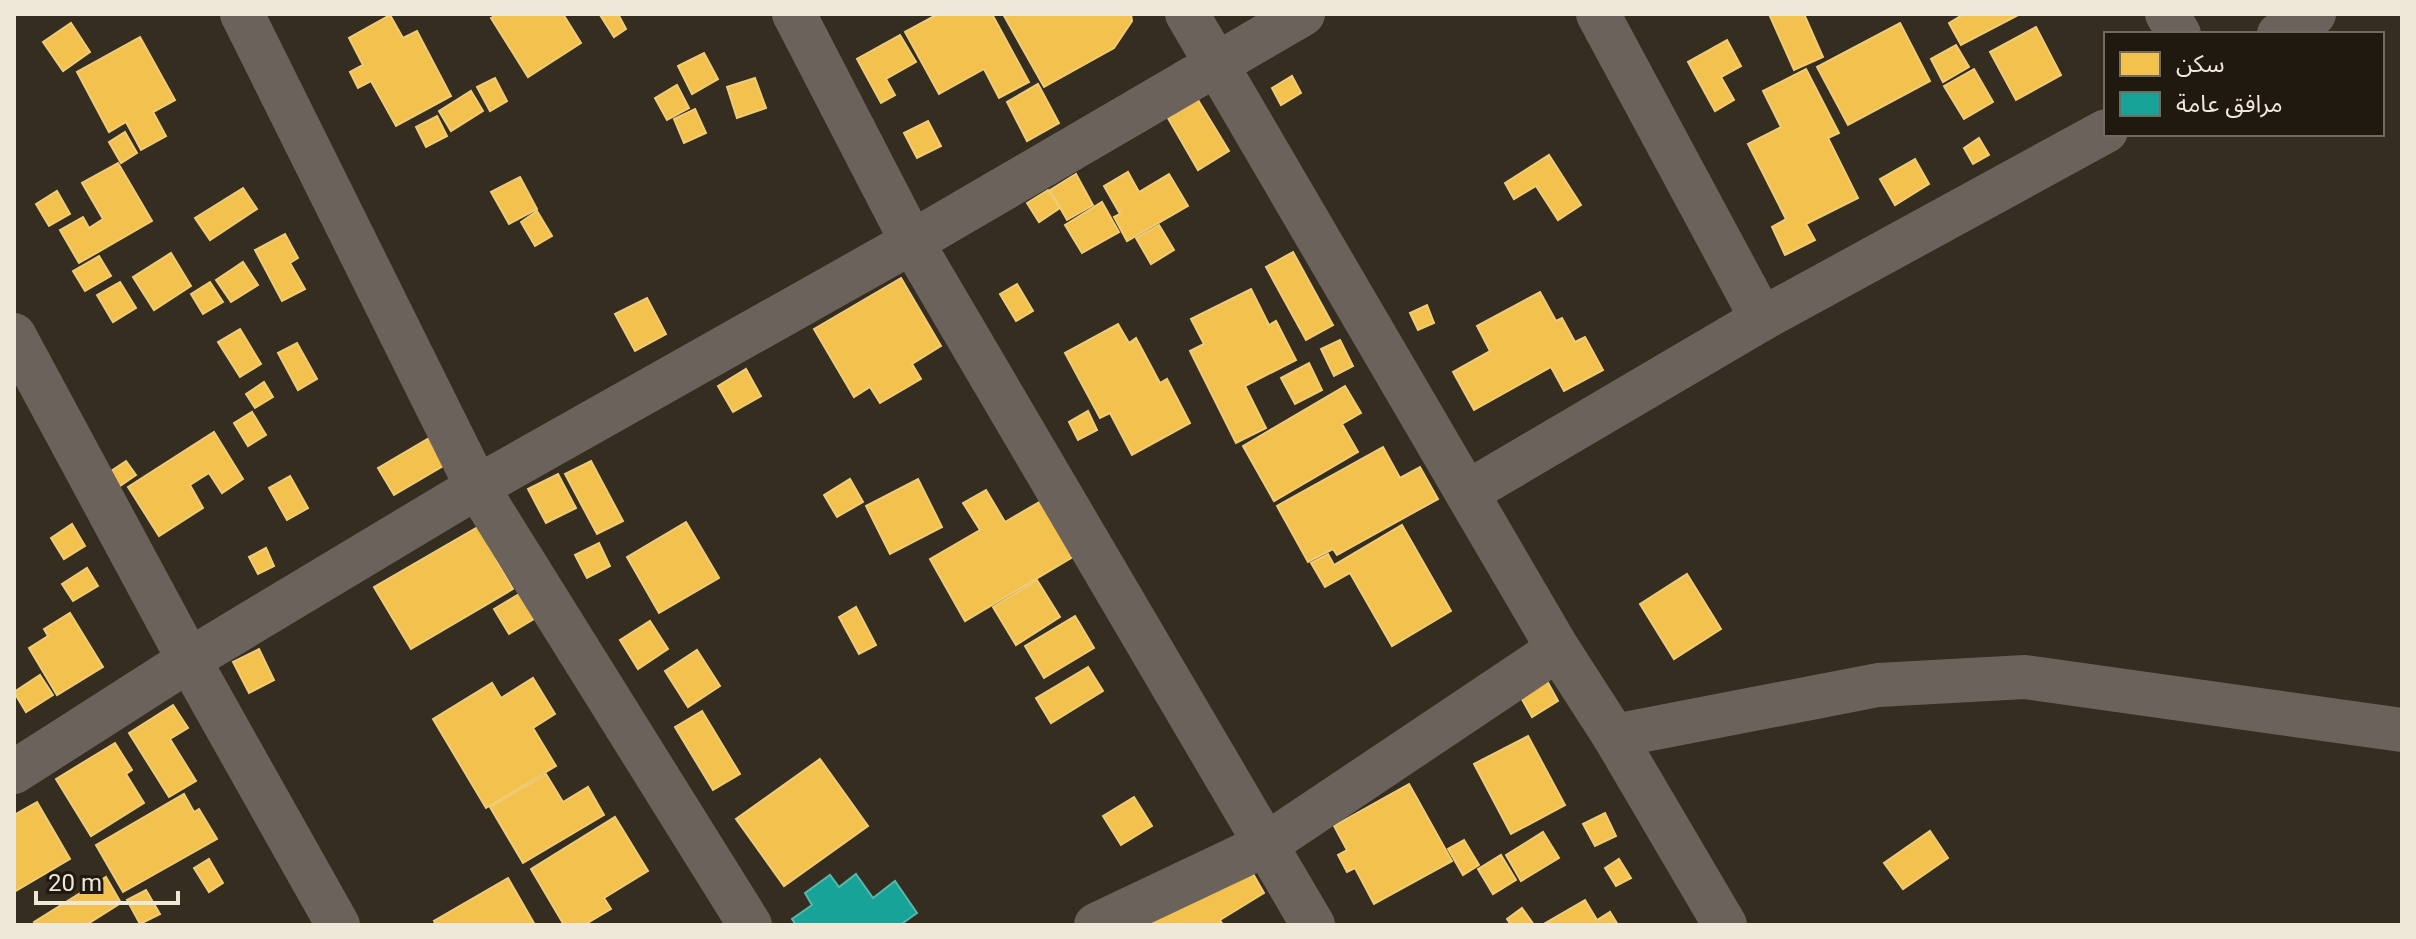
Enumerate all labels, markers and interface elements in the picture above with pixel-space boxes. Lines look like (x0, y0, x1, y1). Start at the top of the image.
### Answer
legend (2104, 32, 2384, 136)
text: سكن (2176, 50, 2225, 78)
text: مرافق عامة (2176, 90, 2283, 119)
scale bar (36, 855, 178, 905)
text: 20 m (48, 869, 102, 897)

